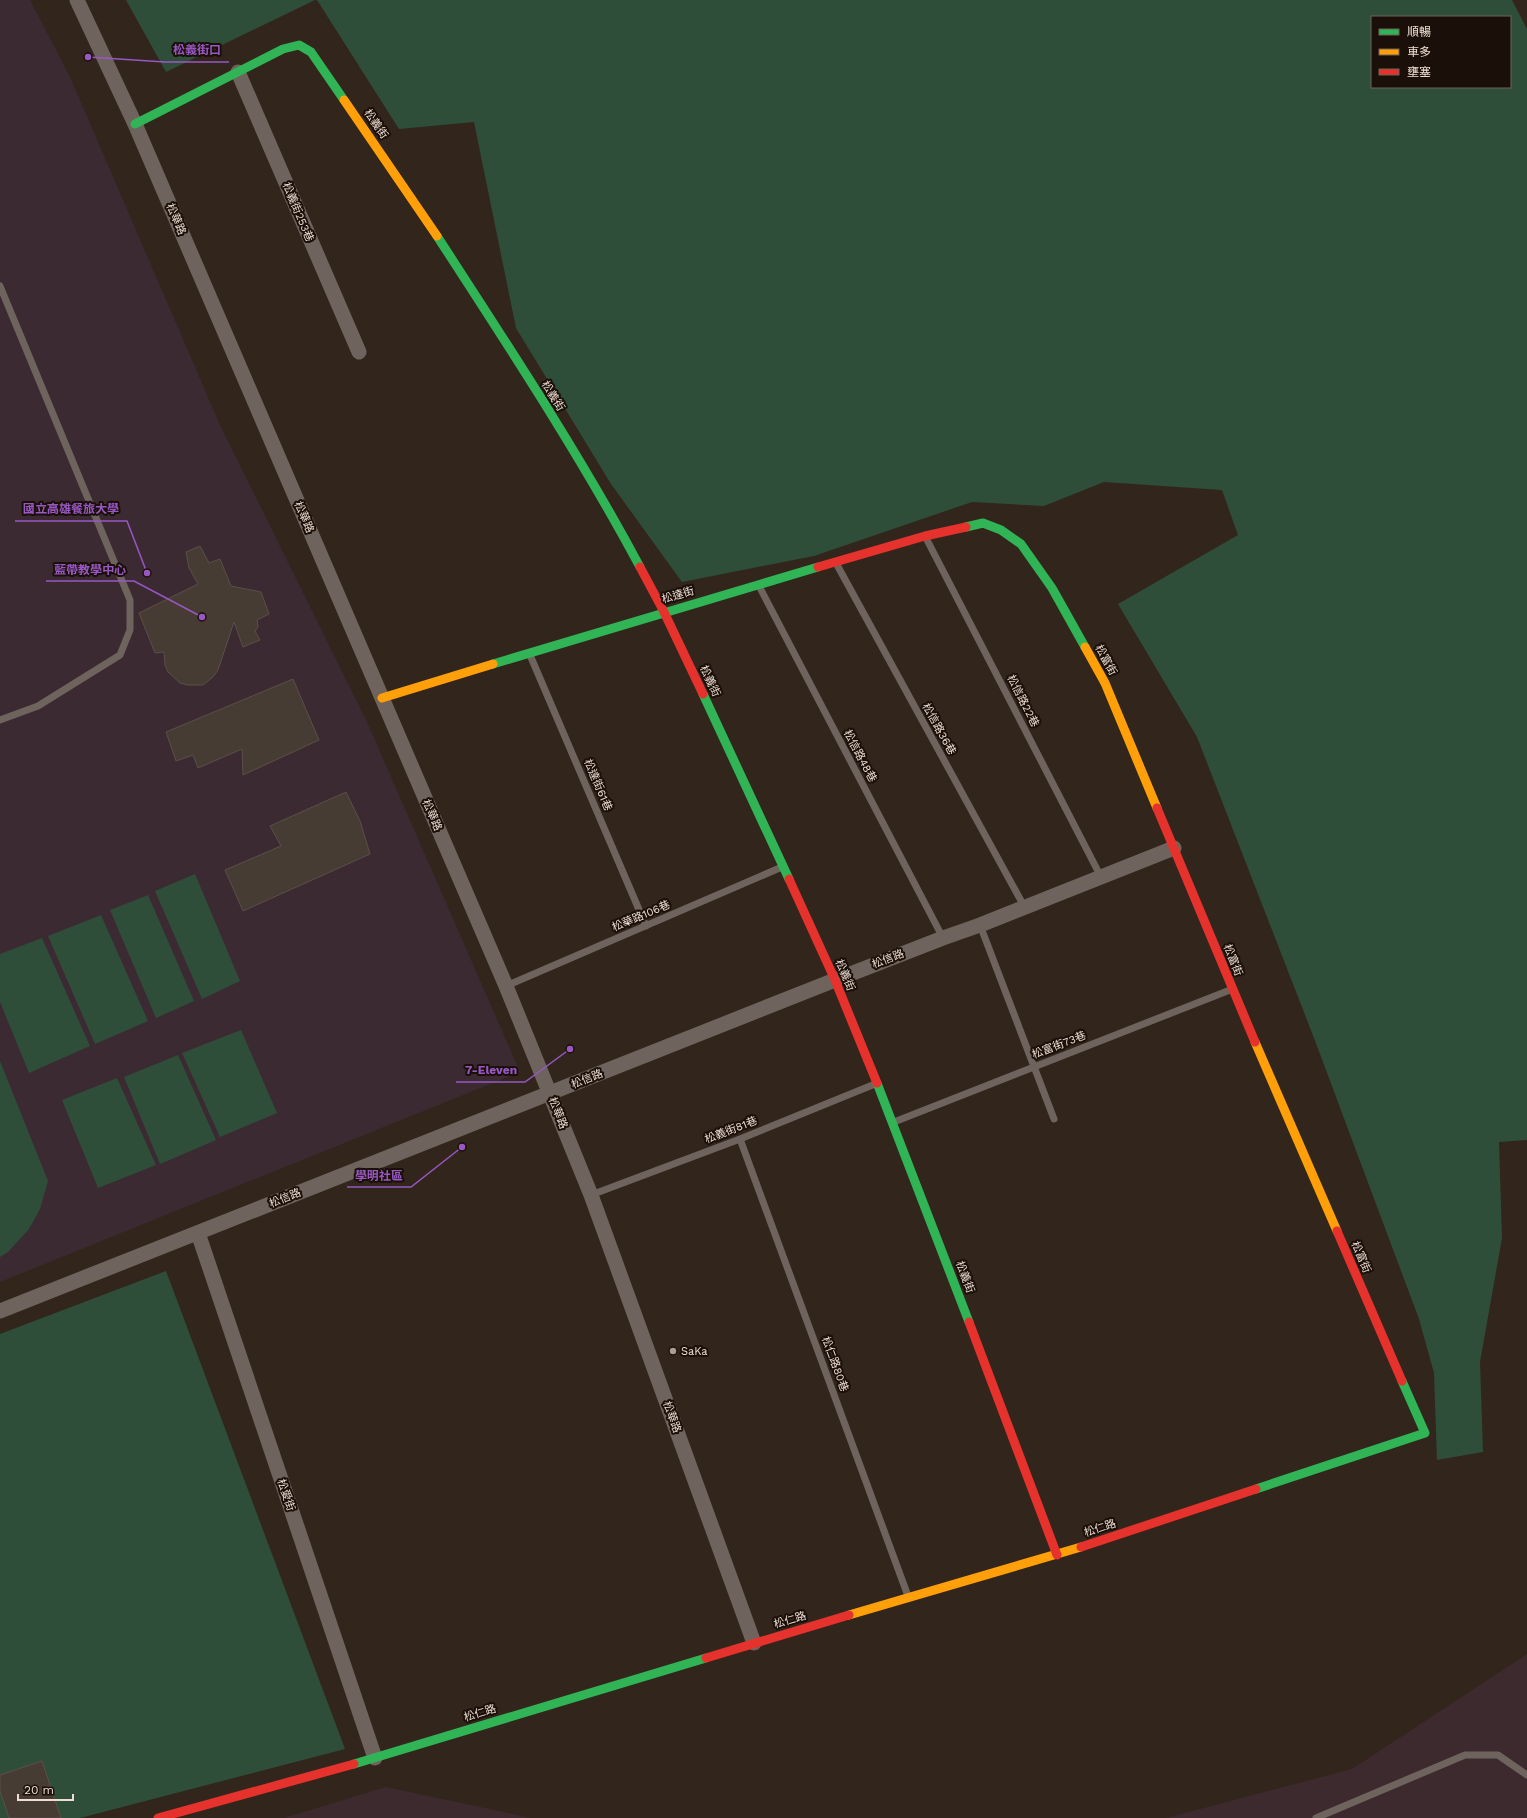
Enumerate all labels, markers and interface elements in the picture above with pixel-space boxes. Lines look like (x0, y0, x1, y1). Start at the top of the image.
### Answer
legend (1371, 16, 1511, 88)
text: 順暢 (1407, 25, 1431, 39)
callout: 松義街口 (165, 38, 229, 62)
text: 松義街口 (173, 43, 221, 57)
text: 車多 (1407, 45, 1431, 59)
text: 壅塞 (1407, 65, 1431, 79)
street label: 松義街 (361, 107, 391, 141)
street label: 松義街253巷 (280, 180, 316, 244)
street label: 松華路 (164, 201, 188, 237)
street label: 松義街 (539, 379, 567, 413)
callout: 國立高雄餐旅大學 (15, 497, 127, 521)
street label: 松華路 (292, 499, 316, 535)
text: 國立高雄餐旅大學 (23, 502, 119, 516)
callout: 藍帶教學中心 (46, 557, 134, 581)
text: 藍帶教學中心 (54, 563, 126, 577)
street label: 松達街 (660, 584, 696, 606)
street label: 松富街 (1092, 642, 1120, 678)
street label: 松義街 (697, 663, 723, 699)
street label: 松信路22巷 (1004, 673, 1042, 729)
street label: 松信路36巷 (919, 701, 959, 757)
street label: 松信路48巷 (841, 728, 879, 784)
street label: 松達街61巷 (581, 757, 615, 813)
street label: 松華路 (420, 797, 444, 833)
street label: 松華路106巷 (610, 898, 672, 934)
street label: 松富街 (1221, 942, 1245, 978)
street label: 松信路 (870, 947, 906, 971)
street label: 松義街 (833, 957, 857, 993)
street label: 松富街73巷 (1030, 1029, 1088, 1061)
callout: 7-Eleven (456, 1058, 525, 1082)
text: 7-Eleven (465, 1063, 517, 1077)
street label: 松信路 (569, 1067, 605, 1091)
street label: 松華路 (546, 1095, 570, 1131)
street label: 松義街81巷 (703, 1114, 759, 1146)
callout: 學明社區 (347, 1163, 411, 1187)
text: 學明社區 (355, 1169, 403, 1183)
street label: 松信路 (267, 1186, 303, 1210)
street label: 松富街 (1349, 1239, 1373, 1275)
street label: 松義街 (953, 1259, 977, 1295)
street label: 松仁路80巷 (819, 1335, 851, 1393)
place label: SaKa (681, 1345, 707, 1358)
marker: SaKa (668, 1346, 678, 1356)
street label: 松華路 (660, 1399, 684, 1435)
street label: 松愛街 (274, 1477, 298, 1513)
street label: 松仁路 (1082, 1517, 1118, 1539)
street label: 松仁路 (772, 1609, 808, 1631)
street label: 松仁路 (462, 1702, 498, 1724)
scale bar (18, 1776, 73, 1802)
text: 20 m (24, 1783, 54, 1797)

